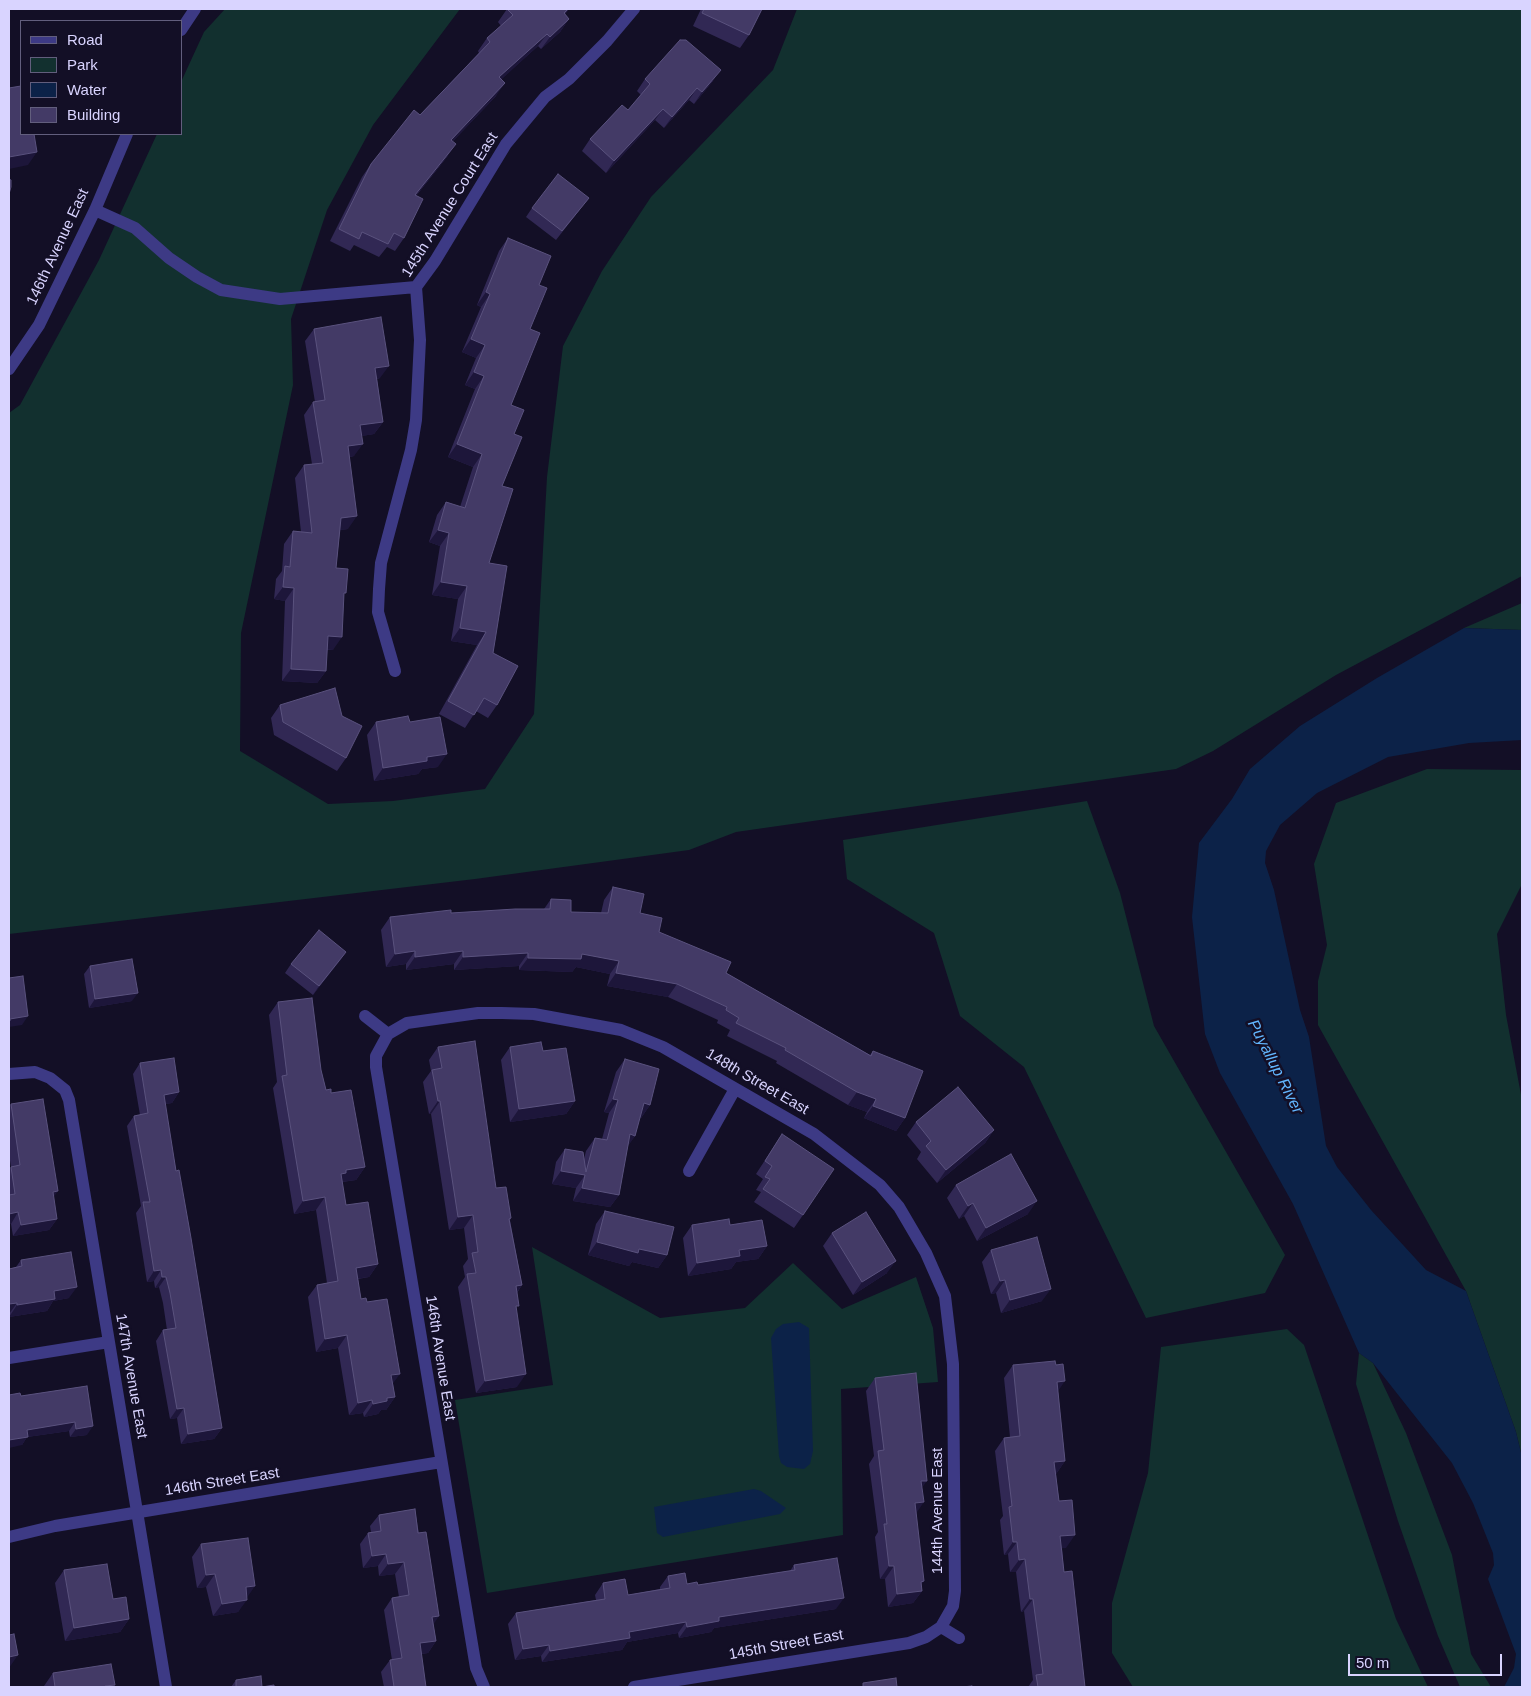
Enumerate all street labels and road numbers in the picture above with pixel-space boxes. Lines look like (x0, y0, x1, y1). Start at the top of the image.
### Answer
street label: 145th Avenue Court East (398, 129, 502, 281)
street label: 146th Avenue East (23, 186, 93, 308)
street label: 148th Street East (702, 1045, 812, 1119)
street label: 146th Avenue East (421, 1294, 459, 1422)
street label: 147th Avenue East (111, 1312, 151, 1440)
street label: 144th Avenue East (929, 1448, 947, 1574)
street label: 146th Street East (163, 1464, 281, 1500)
street label: 145th Street East (727, 1626, 845, 1664)

